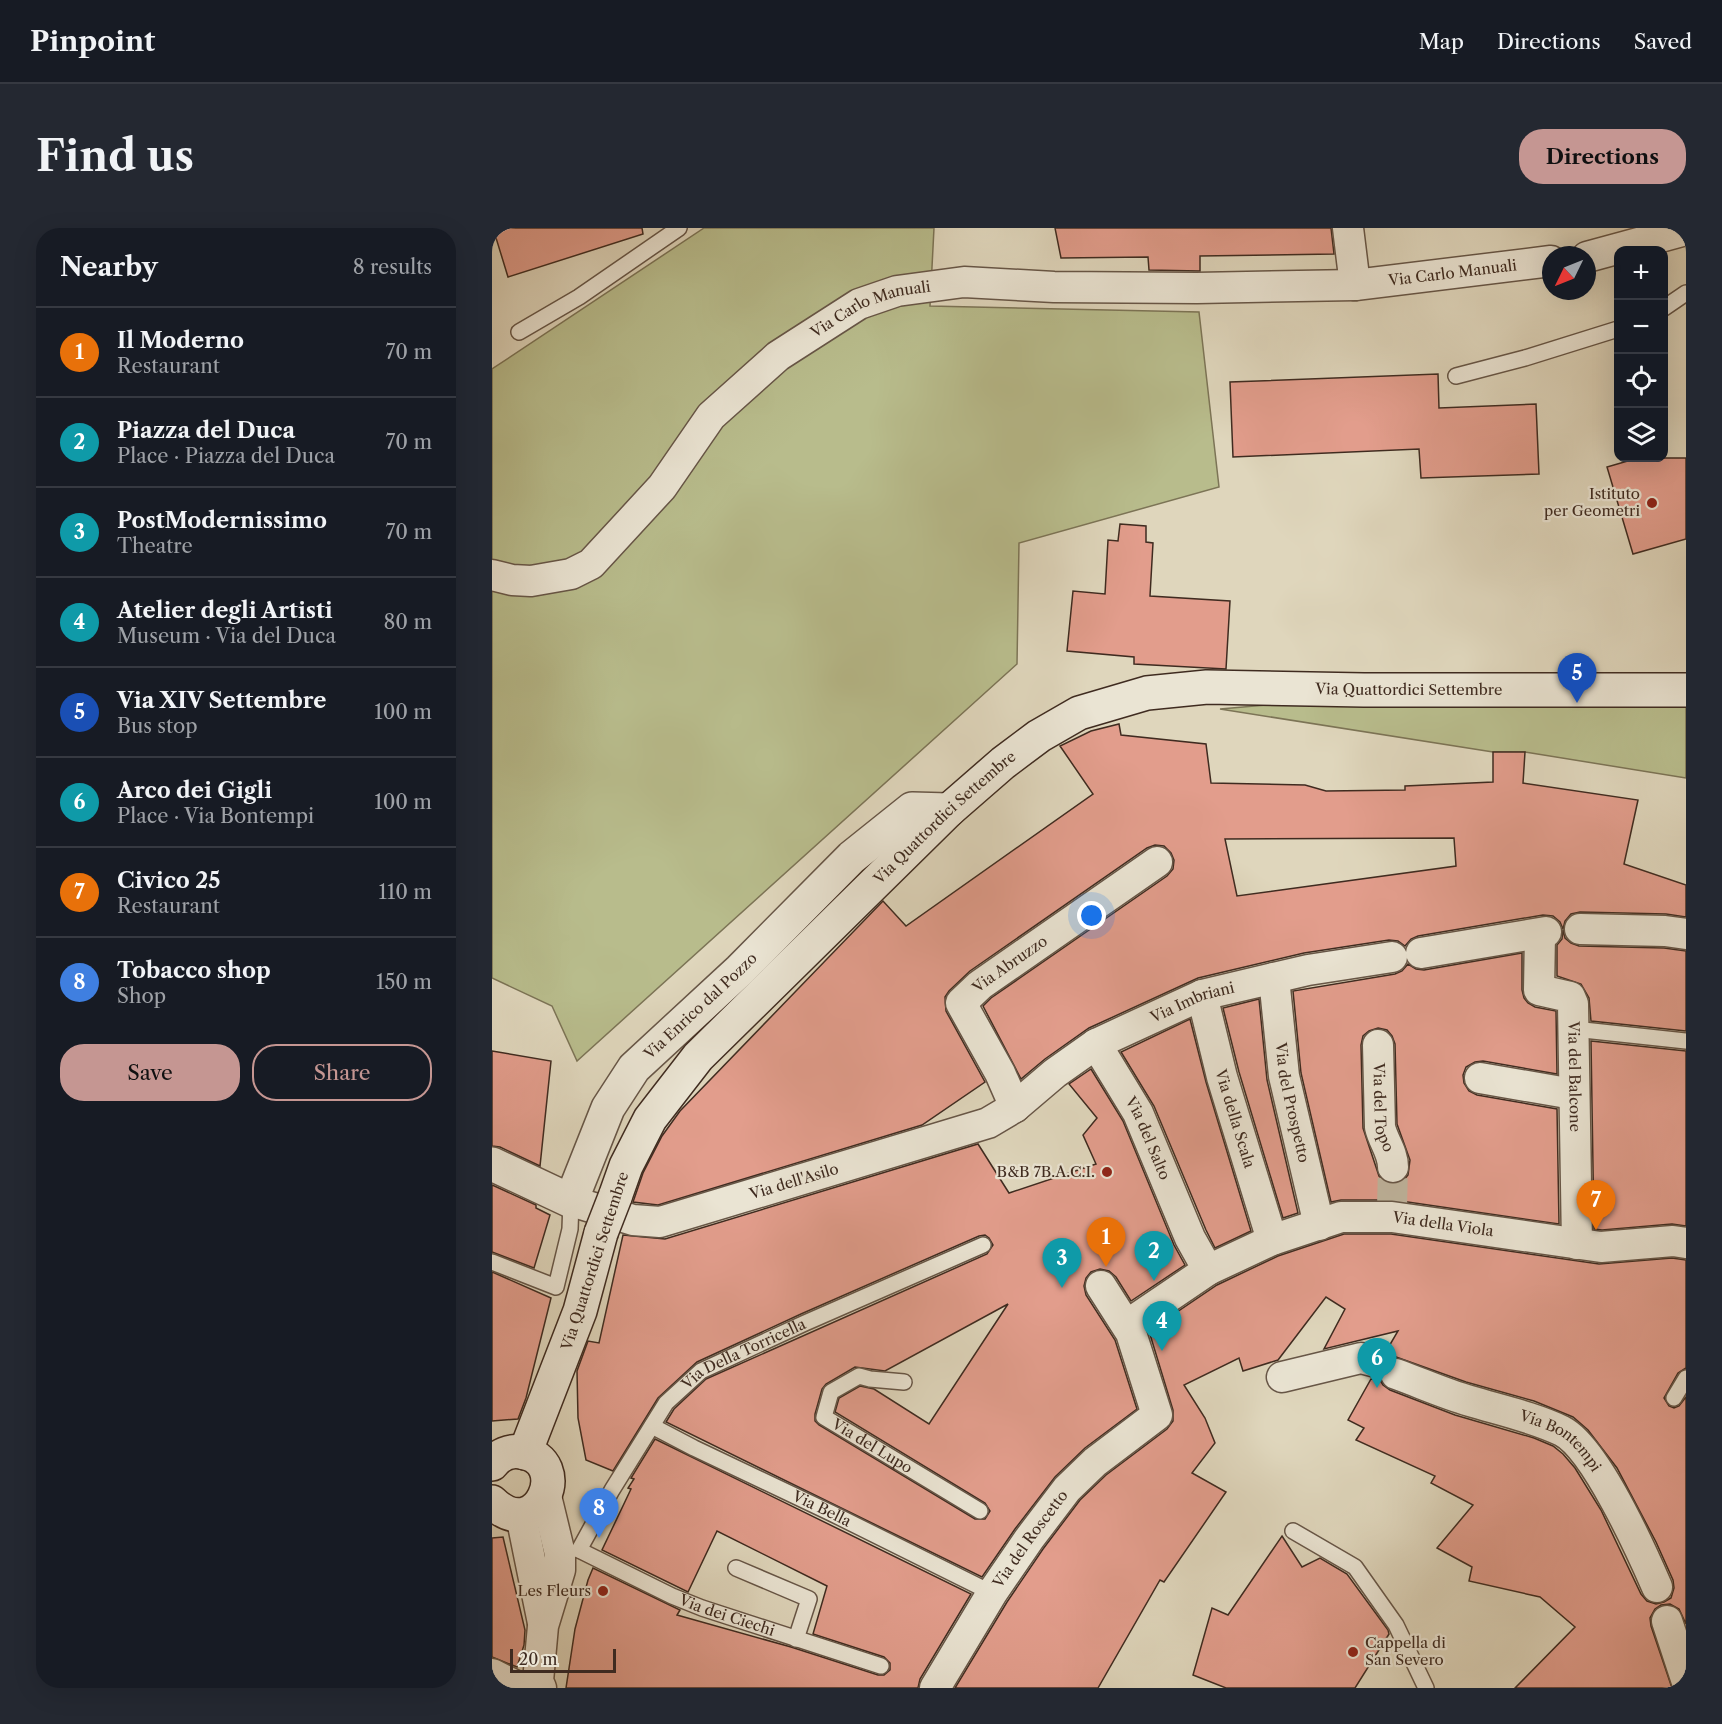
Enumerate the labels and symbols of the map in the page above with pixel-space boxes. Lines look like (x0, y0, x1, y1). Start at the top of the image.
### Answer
north arrow (1542, 246, 1596, 300)
street label: Via Carlo Manuali (1386, 255, 1518, 290)
street label: Via Carlo Manuali (806, 277, 932, 342)
place label: Istituto per Geometri (1544, 484, 1640, 520)
marker: Istituto per Geometri (1645, 496, 1659, 510)
pin: 5 (1558, 654, 1596, 703)
street label: Via Quattordici Settembre (1314, 679, 1502, 699)
street label: Via Quattordici Settembre (869, 747, 1019, 888)
your location (1077, 901, 1106, 930)
street label: Via Abruzzo (967, 931, 1051, 997)
street label: Via Enrico dal Pozzo (639, 948, 761, 1064)
street label: Via Imbriani (1146, 978, 1236, 1027)
street label: Via del Balcone (1564, 1020, 1585, 1132)
street label: Via del Prospetto (1272, 1040, 1314, 1164)
street label: Via del Topo (1369, 1062, 1399, 1155)
street label: Via della Scala (1211, 1066, 1259, 1170)
street label: Via del Salto (1121, 1092, 1175, 1183)
street label: Via dell'Asilo (746, 1159, 841, 1204)
place label: B&B 7B.A.C.I. (996, 1162, 1095, 1181)
marker: B&B 7B.A.C.I. (1100, 1165, 1114, 1179)
street label: Via Quattordici Settembre (556, 1169, 632, 1354)
pin: 7 (1576, 1180, 1616, 1230)
street label: Via della Viola (1390, 1207, 1495, 1240)
pin: 1 (1086, 1218, 1126, 1267)
pin: 2 (1134, 1232, 1174, 1281)
pin: 3 (1042, 1238, 1082, 1288)
pin: 4 (1142, 1302, 1182, 1351)
street label: Via Della Torricella (677, 1314, 809, 1394)
pin: 6 (1358, 1338, 1396, 1388)
street label: Via Bontempi (1517, 1405, 1606, 1475)
street label: Via del Lupo (828, 1414, 916, 1477)
street label: Via Bella (789, 1486, 855, 1531)
street label: Via del Roscetto (988, 1486, 1072, 1592)
pin: 8 (580, 1488, 618, 1538)
place label: Les Fleurs (518, 1581, 591, 1600)
marker: Les Fleurs (596, 1584, 610, 1598)
street label: Via dei Ciechi (676, 1589, 778, 1640)
place label: Cappella di San Severo (1365, 1633, 1446, 1669)
marker: Cappella di San Severo (1346, 1645, 1360, 1659)
scale bar (510, 1646, 616, 1674)

